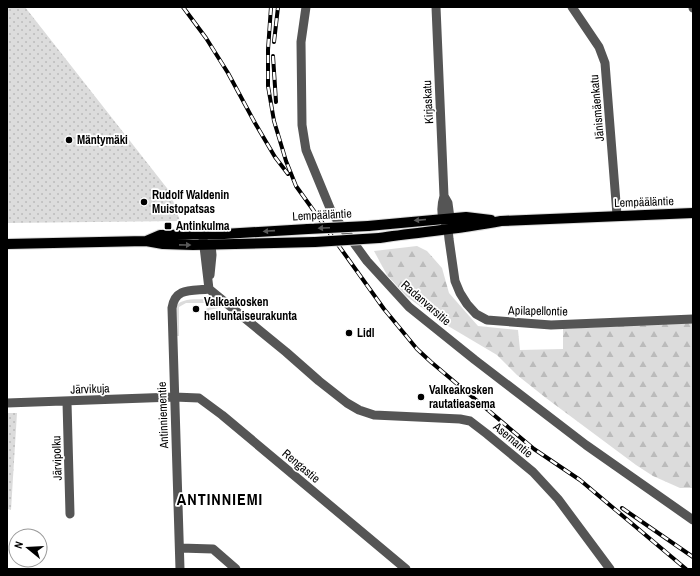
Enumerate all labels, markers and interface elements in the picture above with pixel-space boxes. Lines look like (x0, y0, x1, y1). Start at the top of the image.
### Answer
street label: Jänismäenkatu (586, 74, 608, 142)
street label: Kirjaskatu (419, 80, 437, 124)
place label: Mäntymäki (77, 132, 128, 148)
marker: Mäntymäki (64, 135, 74, 145)
place label: Rudolf Waldenin Muistopatsas (152, 187, 229, 217)
street label: Lempääläntie (614, 193, 674, 211)
marker: Rudolf Waldenin Muistopatsas (139, 197, 149, 207)
street label: Lempääläntie (292, 205, 352, 225)
one-way arrow (414, 217, 426, 224)
place label: Antinkulma (176, 218, 230, 234)
marker: Antinkulma (163, 221, 173, 231)
one-way arrow (317, 225, 330, 231)
one-way arrow (263, 228, 275, 235)
one-way arrow (179, 242, 192, 248)
street label: Radanvarsitie (398, 277, 454, 329)
place label: Valkeakosken helluntaiseurakunta (204, 294, 297, 324)
street label: Apilapellontie (507, 302, 568, 320)
marker: Valkeakosken helluntaiseurakunta (191, 304, 201, 314)
place label: Lidl (357, 325, 375, 341)
marker: Lidl (344, 328, 354, 338)
street label: Järvikuja (70, 380, 110, 398)
street label: Antinniementie (154, 381, 172, 450)
place label: Valkeakosken rautatieasema (429, 382, 496, 412)
marker: Valkeakosken rautatieasema (416, 392, 426, 402)
street label: Asemantie (489, 418, 536, 461)
street label: Järvipolku (48, 435, 66, 481)
street label: Rengastie (279, 445, 323, 487)
district label: ANTINNIEMI (177, 488, 263, 510)
north arrow (8, 528, 48, 568)
text: N (11, 540, 26, 550)

